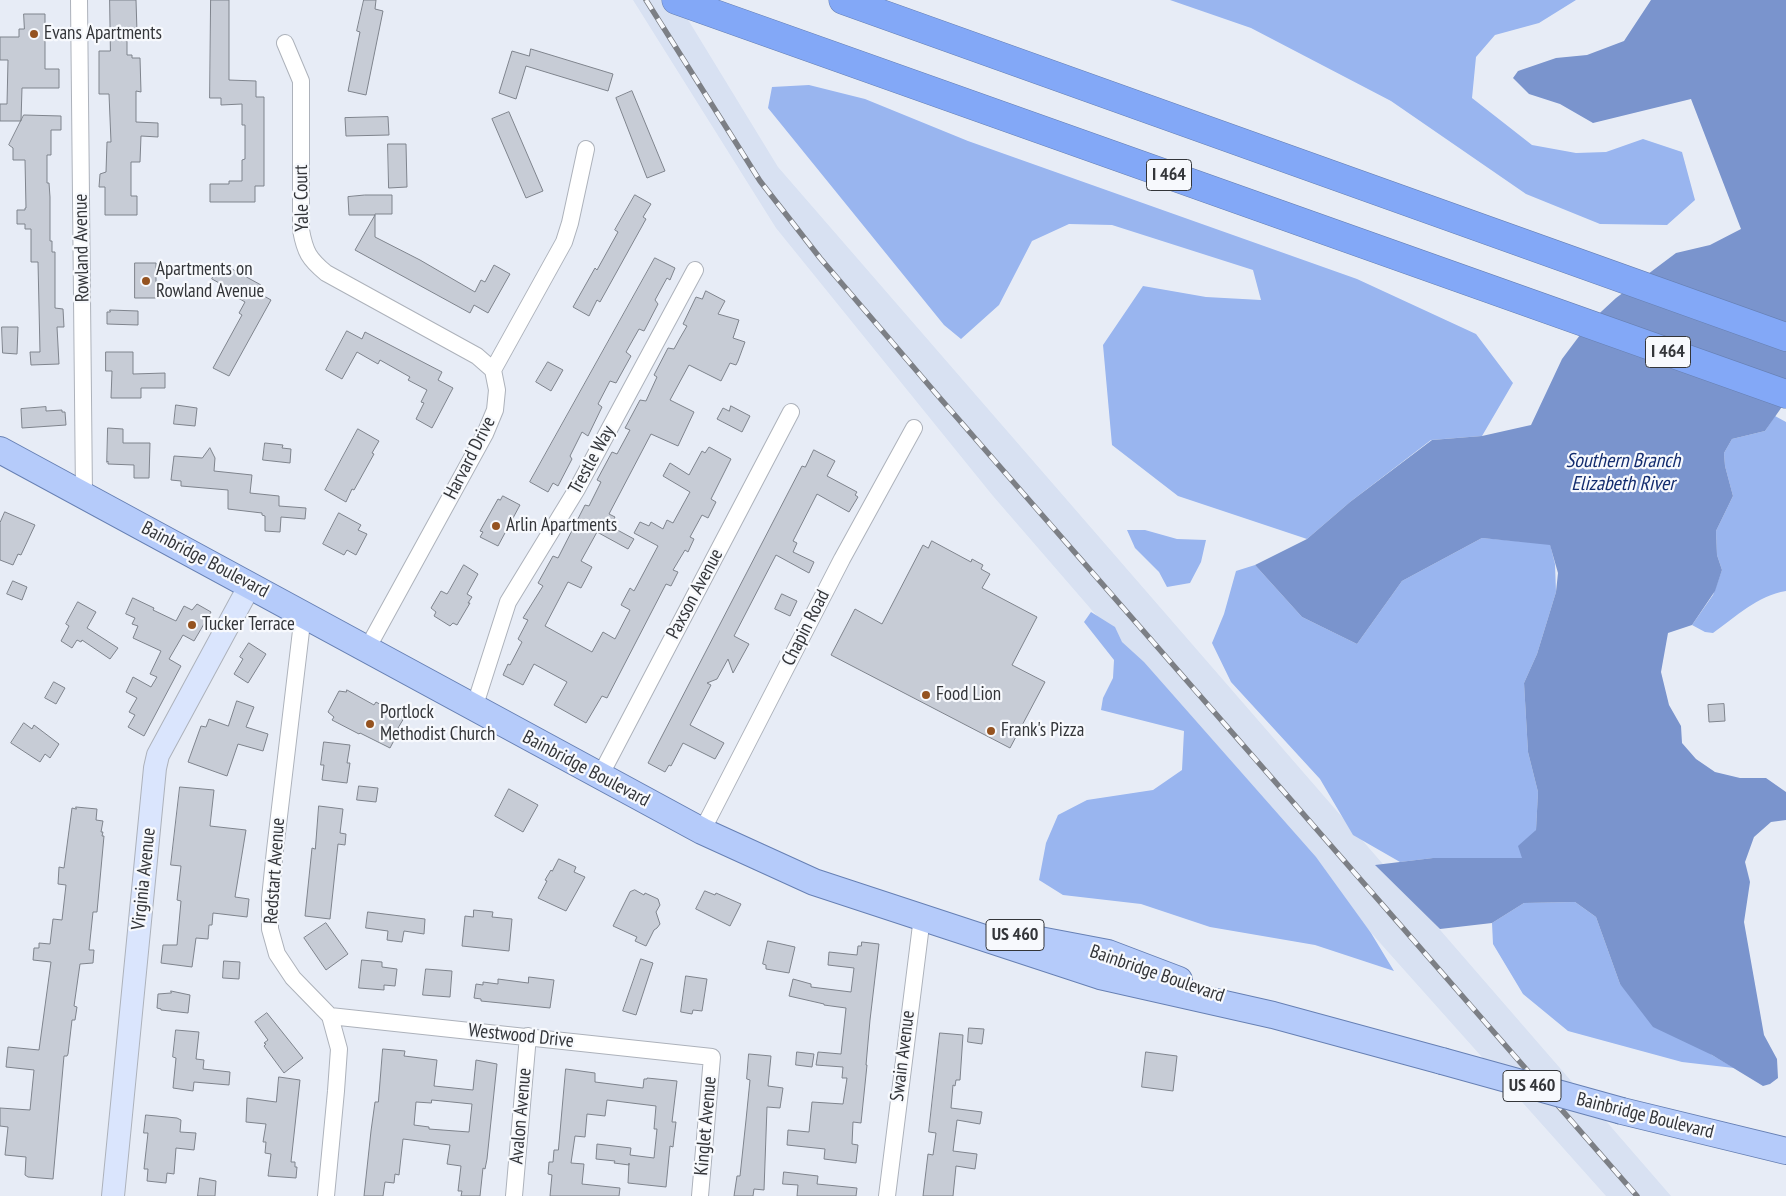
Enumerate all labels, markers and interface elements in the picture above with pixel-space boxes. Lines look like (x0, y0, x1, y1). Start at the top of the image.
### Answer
place label: Evans Apartments (44, 23, 162, 45)
marker: Evans Apartments (28, 28, 40, 40)
road number: I 464 (1146, 160, 1192, 190)
street label: Yale Court (290, 164, 314, 232)
street label: Rowland Avenue (70, 194, 94, 302)
place label: Apartments on Rowland Avenue (156, 259, 264, 303)
marker: Apartments on Rowland Avenue (140, 275, 152, 287)
road number: I 464 (1646, 337, 1690, 368)
street label: Harvard Drive (439, 413, 501, 503)
street label: Trestle Way (564, 422, 620, 498)
water label: Southern Branch Elizabeth River (1566, 449, 1680, 496)
place label: Arlin Apartments (506, 515, 617, 537)
street label: Bainbridge Boulevard (138, 517, 272, 603)
marker: Arlin Apartments (490, 520, 502, 532)
street label: Paxson Avenue (662, 545, 728, 643)
street label: Chapin Road (777, 586, 835, 670)
place label: Tucker Terrace (202, 614, 295, 636)
marker: Tucker Terrace (186, 619, 198, 631)
place label: Food Lion (936, 684, 1001, 706)
marker: Food Lion (920, 689, 932, 701)
place label: Portlock Methodist Church (380, 702, 495, 746)
marker: Portlock Methodist Church (364, 718, 376, 730)
place label: Frank's Pizza (1001, 720, 1084, 742)
marker: Frank's Pizza (985, 725, 997, 737)
street label: Bainbridge Boulevard (519, 726, 653, 812)
street label: Redstart Avenue (260, 817, 290, 925)
street label: Virginia Avenue (127, 827, 161, 931)
road number: US 460 (986, 920, 1044, 950)
street label: Bainbridge Boulevard (1087, 940, 1227, 1008)
street label: Swain Avenue (886, 1009, 920, 1103)
street label: Westwood Drive (467, 1019, 575, 1053)
street label: Avalon Avenue (505, 1067, 537, 1165)
road number: US 460 (1503, 1070, 1561, 1102)
street label: Kinglet Avenue (690, 1075, 722, 1177)
street label: Bainbridge Boulevard (1574, 1088, 1716, 1144)

